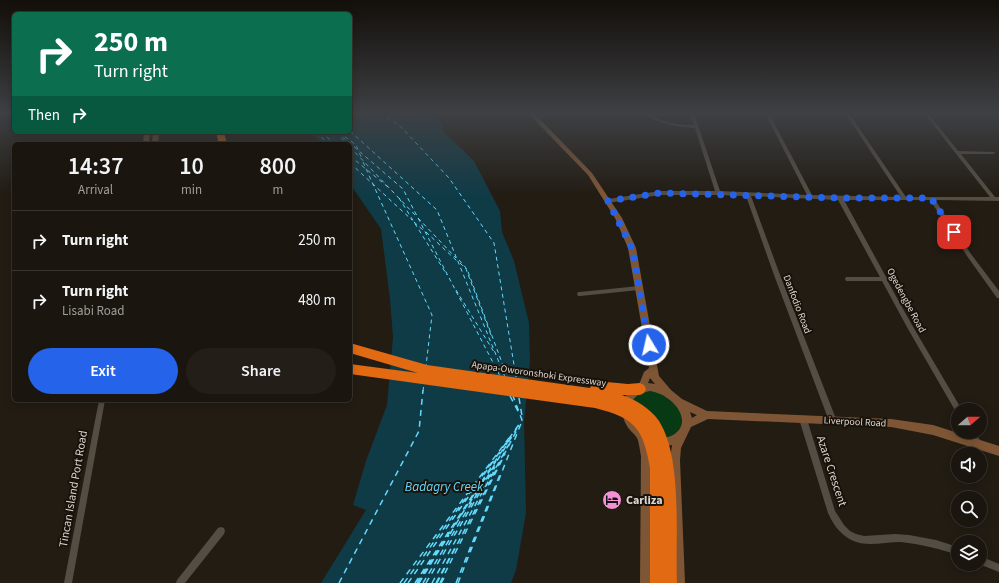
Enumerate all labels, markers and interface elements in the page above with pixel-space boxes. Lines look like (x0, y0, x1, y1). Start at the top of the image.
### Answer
text: 250 m (94, 22, 168, 62)
icon: right (28, 28, 80, 80)
text: Turn right (94, 59, 168, 84)
icon: right (68, 104, 90, 126)
text: Then (28, 105, 60, 126)
text: 14:37 (68, 149, 124, 184)
text: 10 (179, 149, 204, 184)
text: 800 (259, 149, 296, 184)
text: Arrival (78, 181, 113, 199)
text: min (181, 181, 202, 199)
text: m (272, 181, 283, 199)
pin (937, 215, 971, 249)
icon: arrive (943, 221, 965, 243)
icon: right (28, 230, 50, 252)
text: Turn right (62, 230, 128, 251)
text: 250 m (298, 230, 336, 251)
street label: Ogedengbe Road (883, 266, 929, 335)
street label: Danfodio Road (779, 273, 815, 336)
text: Turn right (62, 281, 128, 302)
icon: right (28, 290, 50, 312)
text: 480 m (298, 290, 336, 311)
text: Lisabi Road (62, 302, 124, 320)
position arrow (628, 324, 670, 366)
button: Exit (28, 348, 178, 394)
button: Share (186, 348, 336, 394)
street label: Apapa-Oworonshoki Expressway (471, 358, 607, 390)
north arrow (951, 403, 987, 439)
map controls (951, 403, 987, 571)
street label: Liverpool Road (823, 413, 887, 431)
street label: Tincan Island Port Road (55, 429, 92, 549)
street label: Azare Crescent (812, 434, 851, 509)
button: sound (951, 447, 987, 483)
water label: Badagry Creek (405, 478, 484, 496)
hotel icon: Carliza (601, 489, 623, 511)
button: search (951, 491, 987, 527)
place label: Carliza (626, 492, 663, 509)
button: layers (951, 535, 987, 571)

